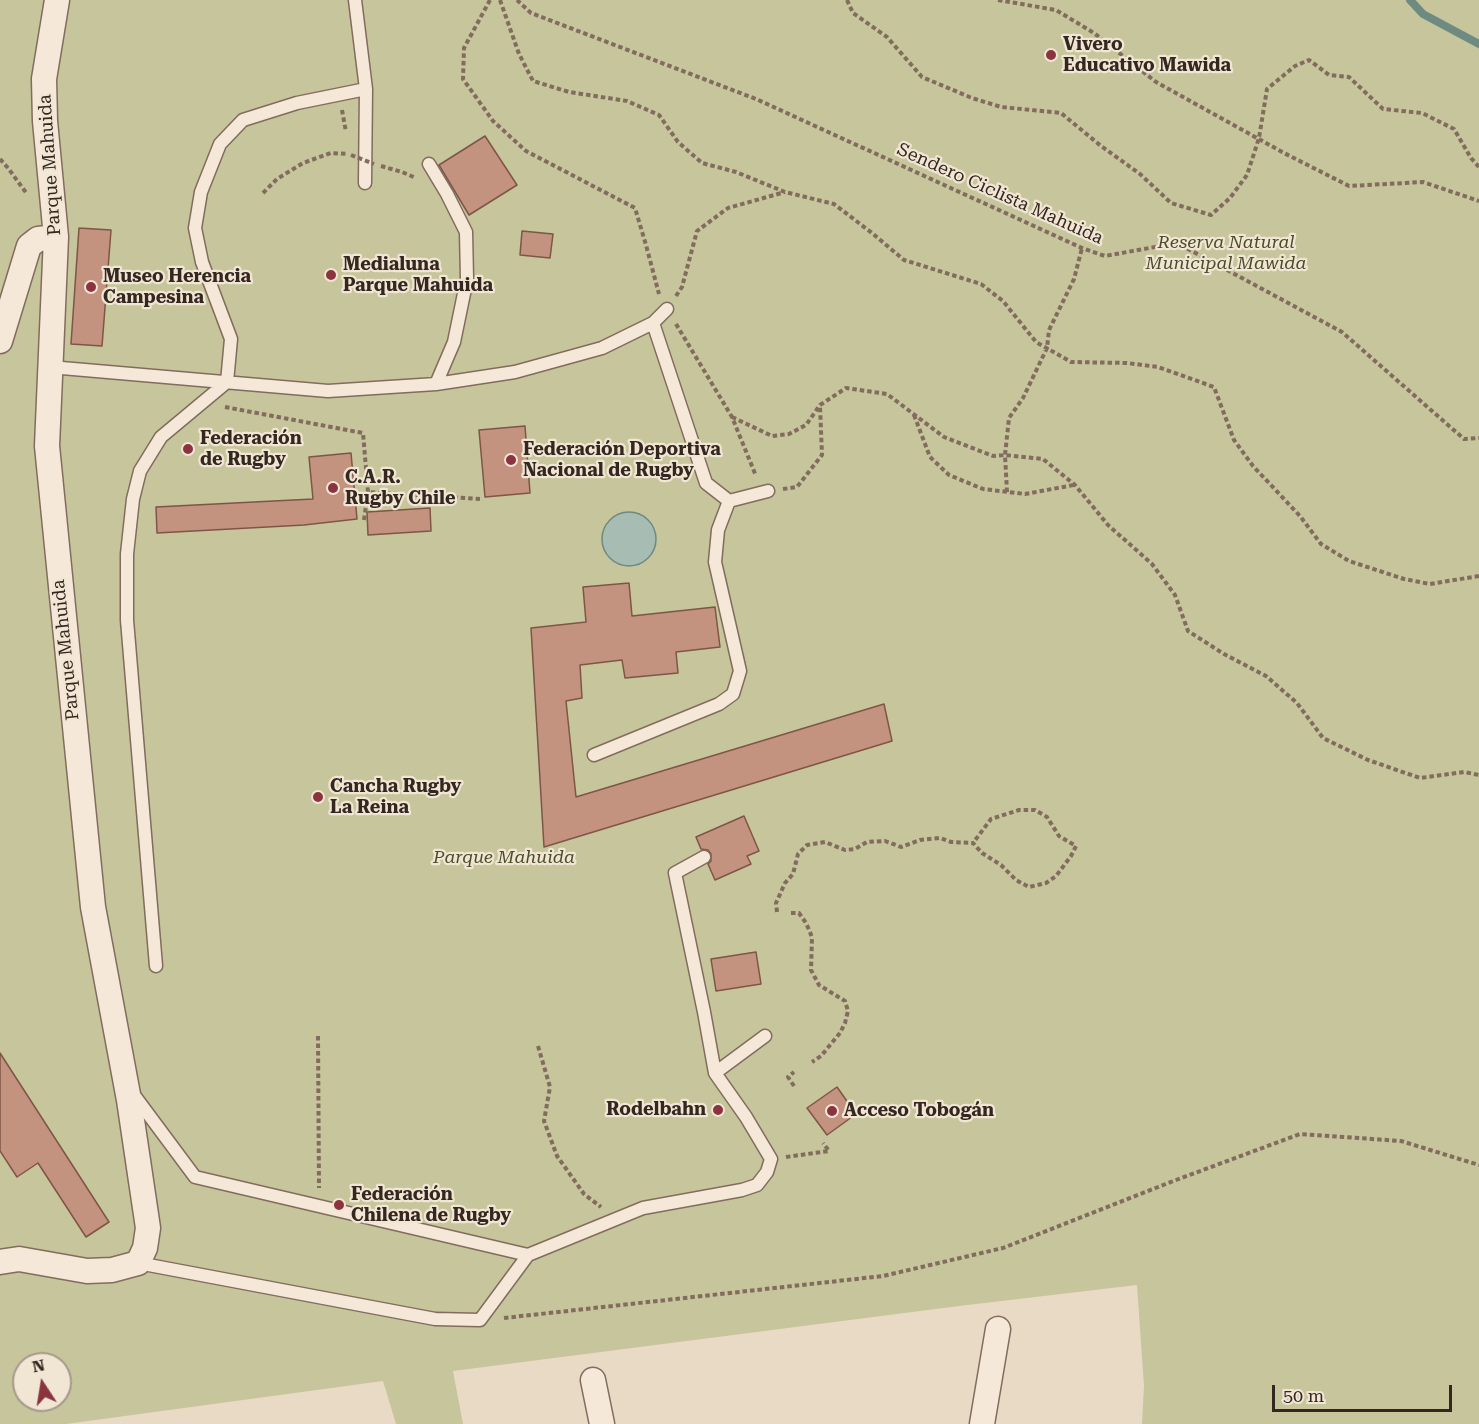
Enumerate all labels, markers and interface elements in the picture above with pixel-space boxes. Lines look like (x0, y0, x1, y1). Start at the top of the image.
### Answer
place label: Vivero Educativo Mawida (1063, 34, 1231, 76)
marker: Vivero Educativo Mawida (1044, 48, 1058, 62)
street label: Parque Mahuida (34, 94, 66, 236)
street label: Sendero Ciclista Mahuida (894, 139, 1106, 249)
park label: Reserva Natural Municipal Mawida (1146, 232, 1306, 274)
place label: Medialuna Parque Mahuida (343, 254, 493, 296)
place label: Museo Herencia Campesina (103, 266, 251, 308)
marker: Medialuna Parque Mahuida (324, 268, 338, 282)
marker: Museo Herencia Campesina (84, 280, 98, 294)
place label: Federación de Rugby (200, 428, 302, 470)
place label: Federación Deportiva Nacional de Rugby (523, 439, 721, 482)
marker: Federación de Rugby (181, 442, 195, 456)
marker: Federación Deportiva Nacional de Rugby (504, 453, 518, 467)
place label: C.A.R. Rugby Chile (345, 467, 455, 510)
marker: C.A.R. Rugby Chile (326, 481, 340, 495)
street label: Parque Mahuida (48, 578, 84, 722)
place label: Cancha Rugby La Reina (330, 776, 461, 818)
marker: Cancha Rugby La Reina (311, 790, 325, 804)
park label: Parque Mahuida (433, 847, 575, 869)
place label: Rodelbahn (606, 1099, 706, 1121)
place label: Acceso Tobogán (844, 1100, 994, 1122)
marker: Rodelbahn (711, 1103, 725, 1117)
marker: Acceso Tobogán (825, 1104, 839, 1118)
place label: Federación Chilena de Rugby (351, 1184, 511, 1226)
marker: Federación Chilena de Rugby (332, 1198, 346, 1212)
north arrow (12, 1352, 72, 1412)
text: N (31, 1355, 47, 1376)
scale bar (1275, 1373, 1455, 1411)
text: 50 m (1283, 1385, 1324, 1406)

